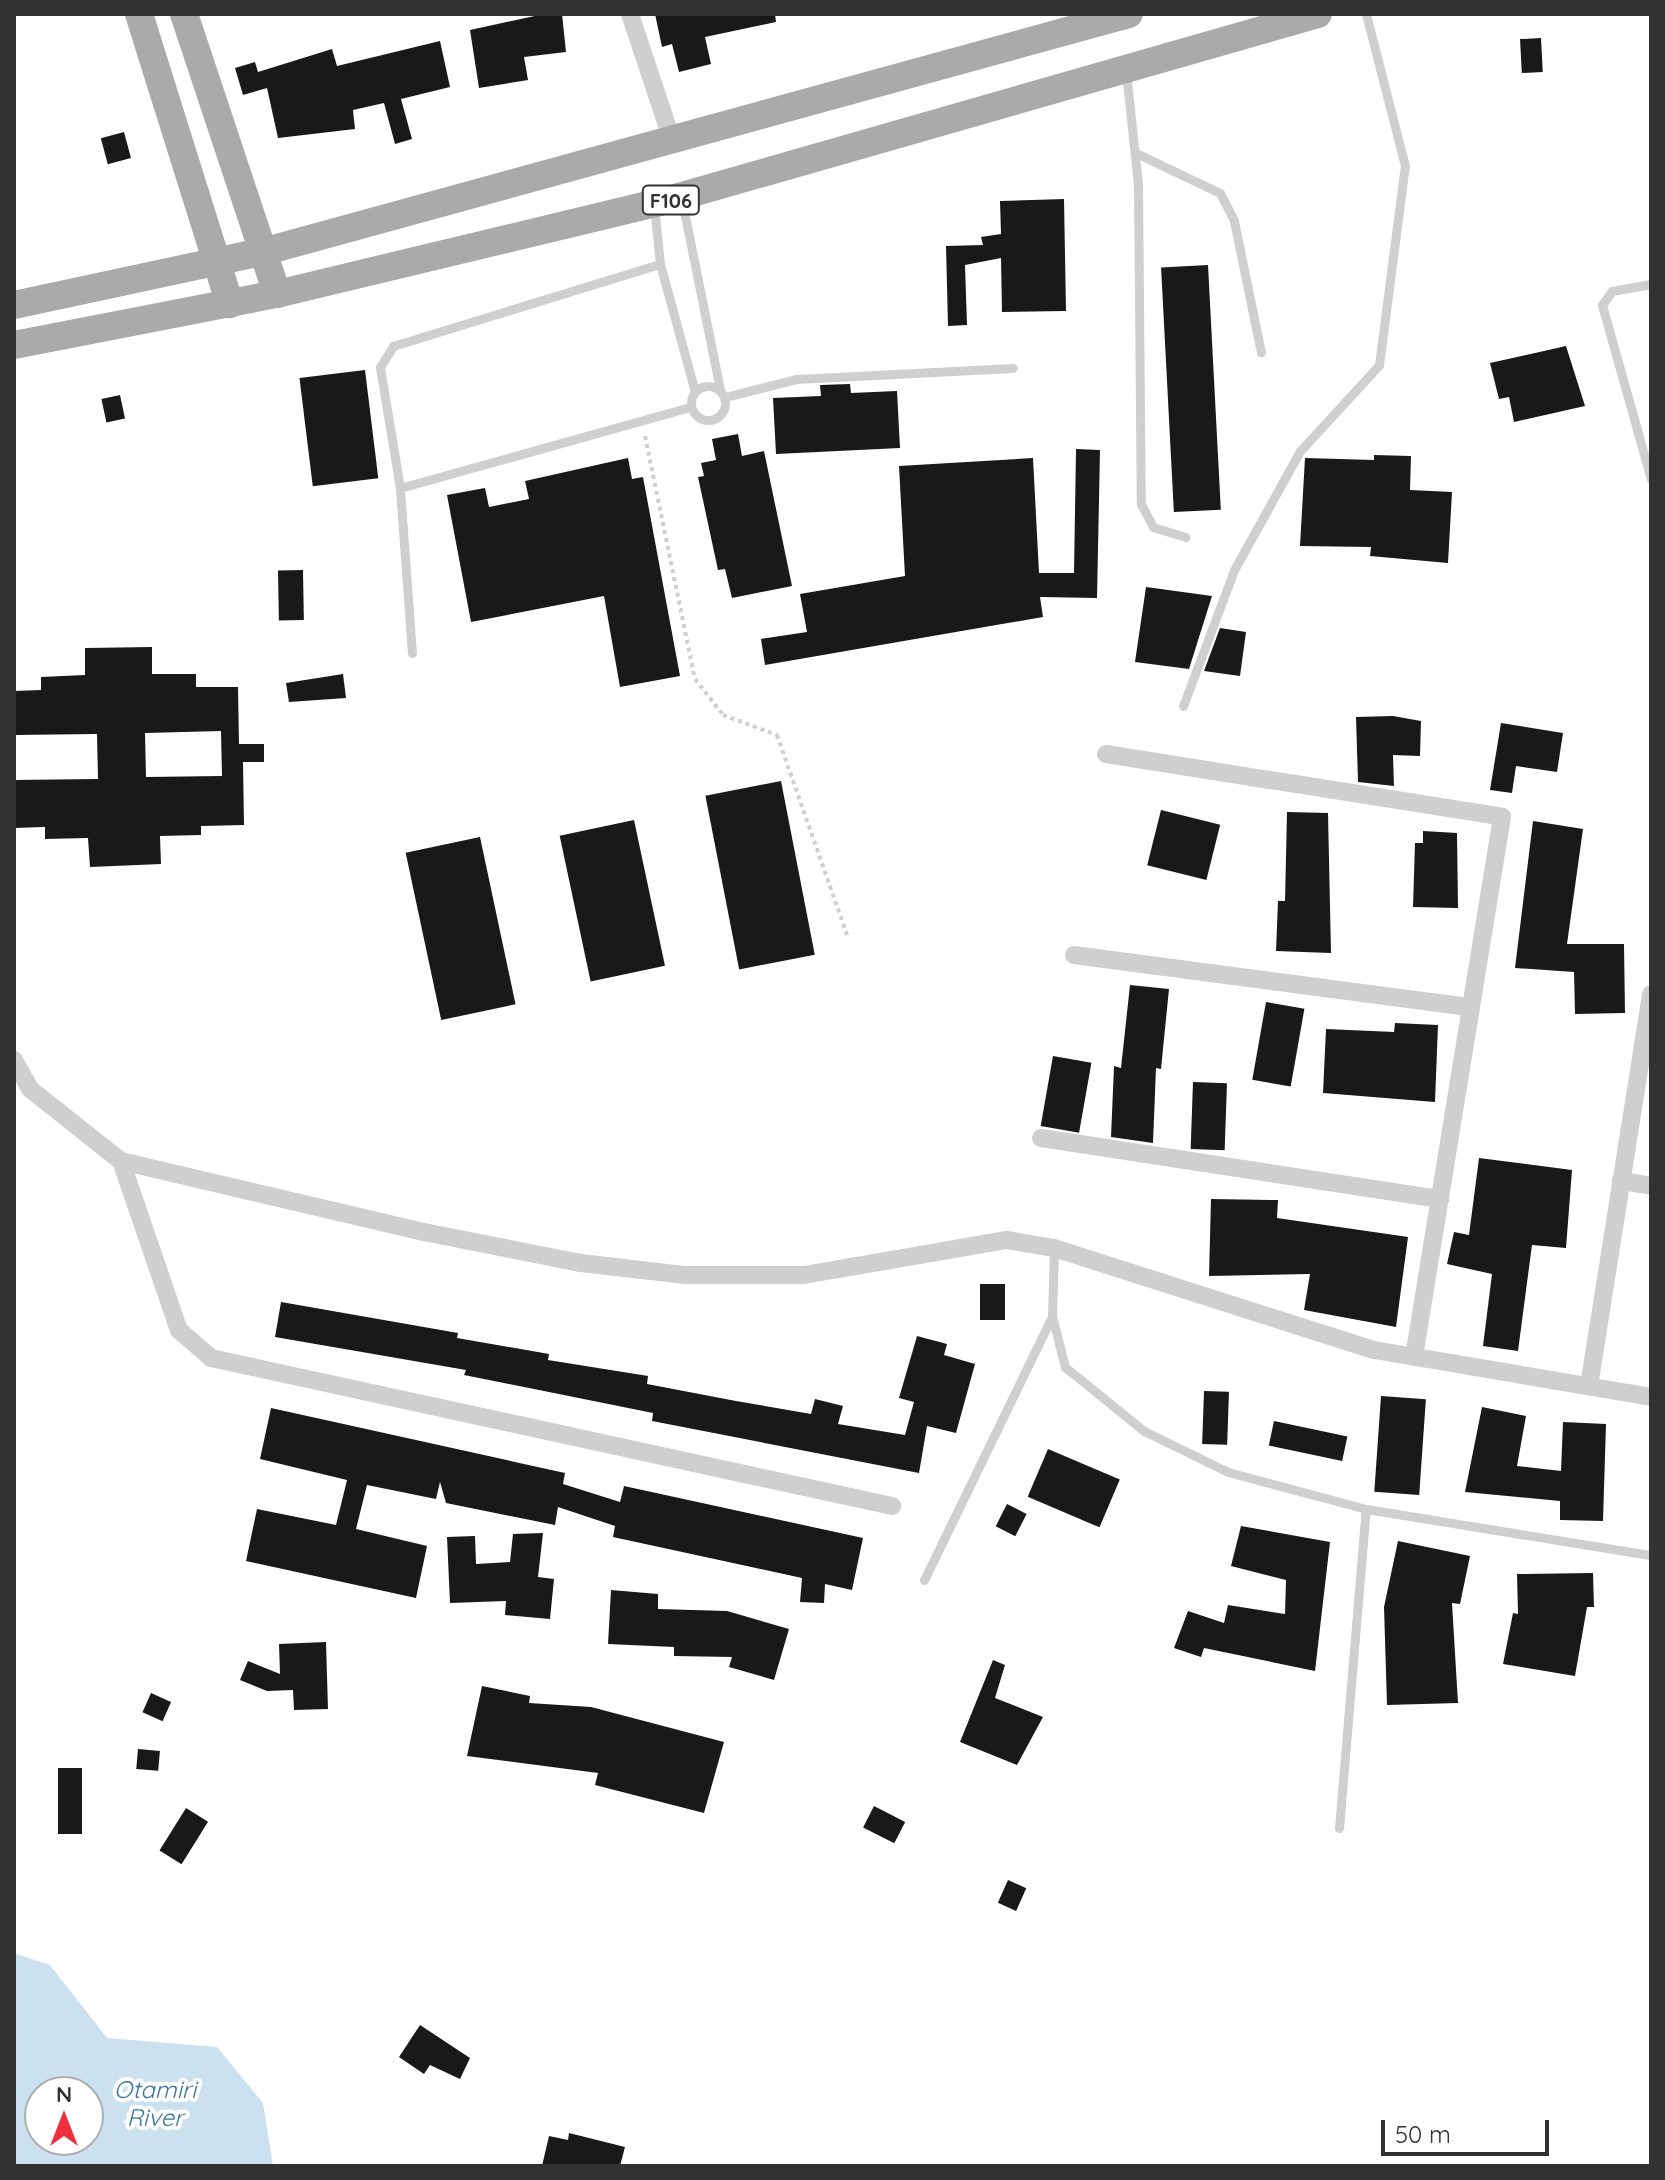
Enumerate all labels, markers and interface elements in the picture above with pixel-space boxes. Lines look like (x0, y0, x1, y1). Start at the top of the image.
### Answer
road number: F106 (641, 184, 701, 216)
north arrow (24, 2076, 104, 2156)
water label: Otamiri River (114, 2076, 196, 2132)
text: N (56, 2080, 72, 2108)
scale bar (1385, 2104, 1553, 2154)
text: 50 m (1395, 2119, 1451, 2149)

